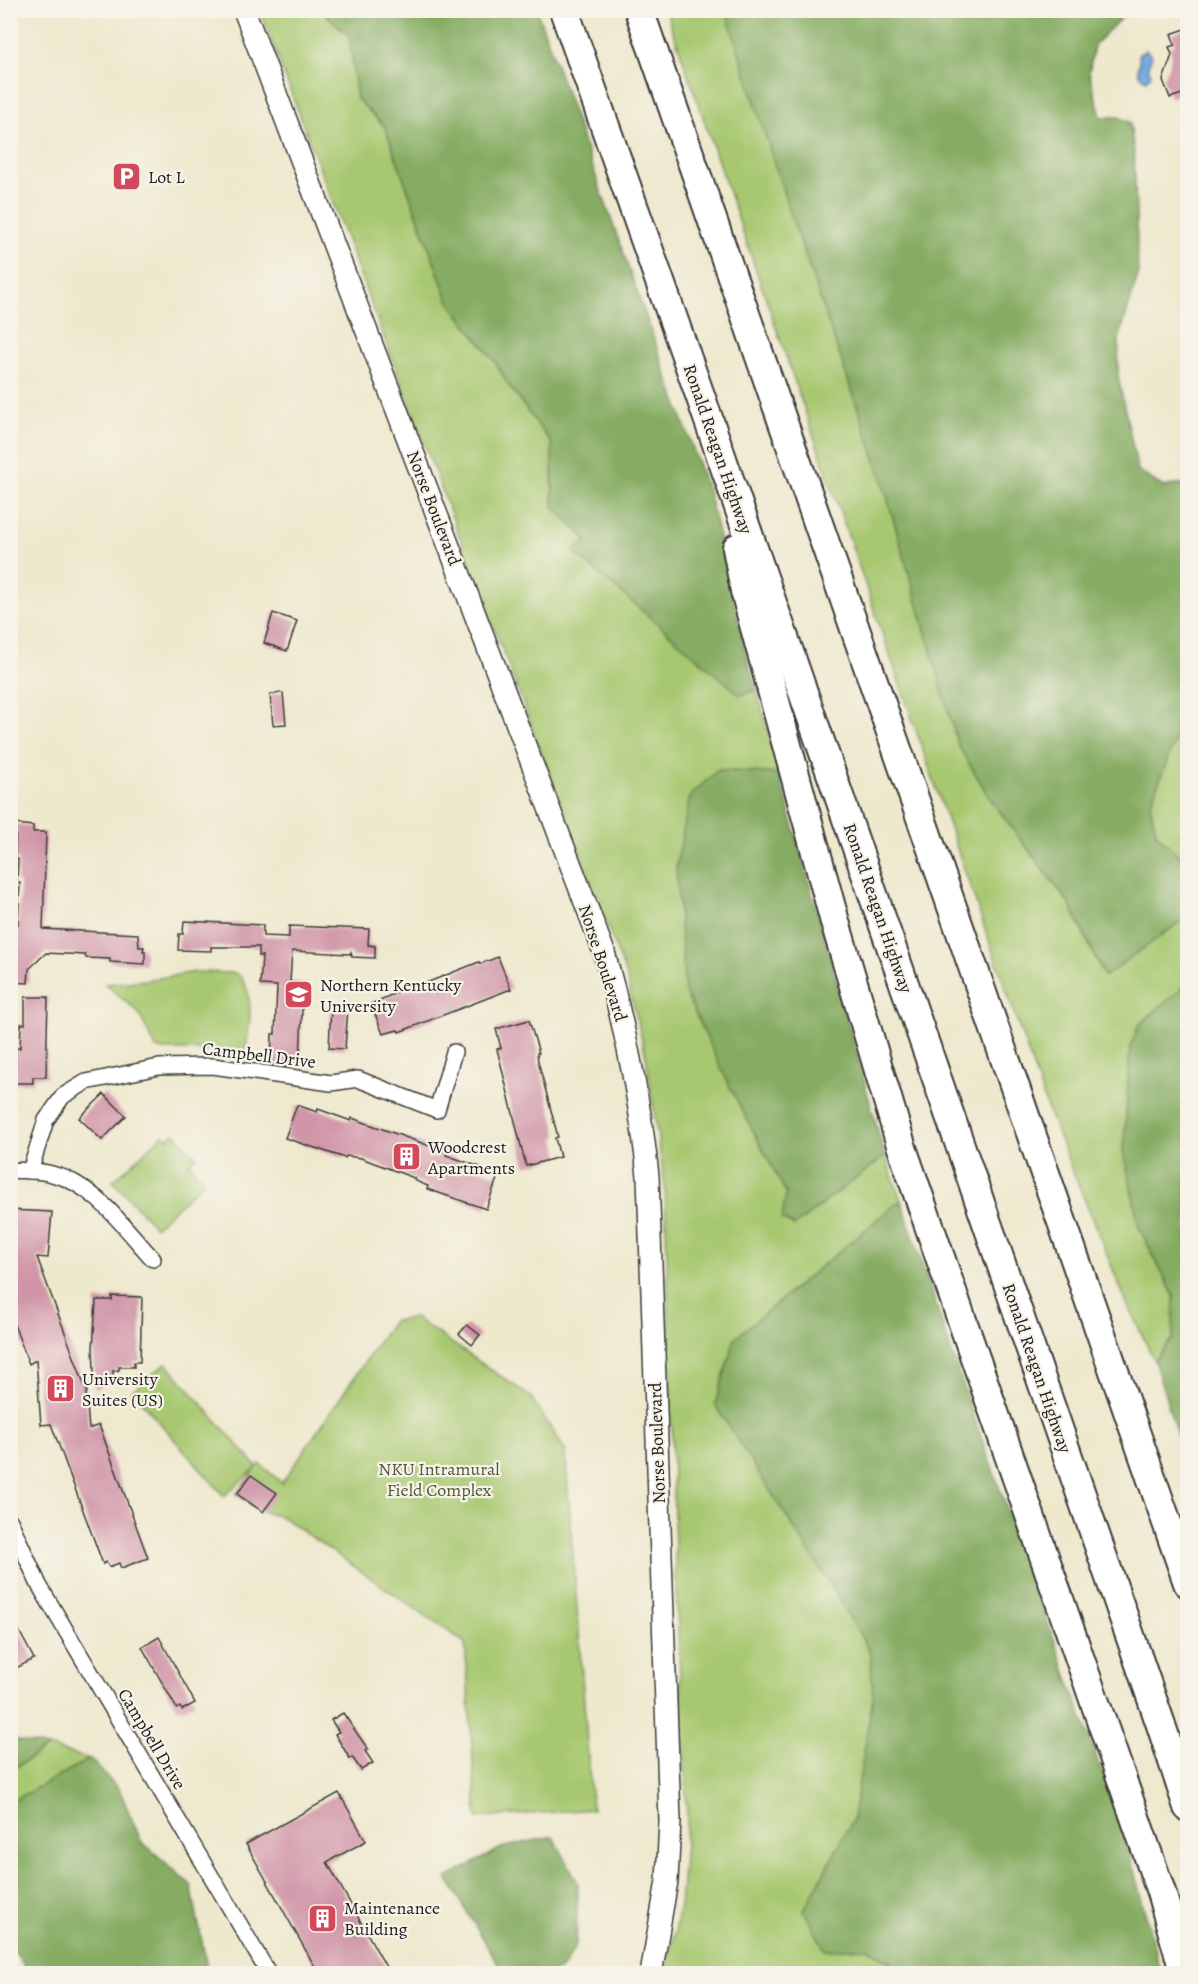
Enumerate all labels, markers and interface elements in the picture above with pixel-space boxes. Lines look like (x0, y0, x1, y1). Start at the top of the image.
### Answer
parking icon: Lot L (111, 161, 143, 193)
place label: Lot L (148, 165, 186, 189)
street label: Ronald Reagan Highway (678, 361, 759, 538)
street label: Norse Boulevard (401, 447, 467, 569)
street label: Ronald Reagan Highway (838, 820, 919, 997)
street label: Norse Boulevard (573, 902, 633, 1025)
place label: Northern Kentucky University (320, 973, 462, 1018)
school or university icon: Northern Kentucky University (283, 979, 315, 1011)
street label: Campbell Drive (201, 1036, 317, 1074)
place label: Woodcrest Apartments (427, 1135, 515, 1180)
building icon: Woodcrest Apartments (391, 1141, 423, 1173)
street label: Ronald Reagan Highway (997, 1280, 1078, 1457)
place label: University Suites (US) (82, 1367, 163, 1412)
building icon: University Suites (US) (45, 1373, 77, 1405)
street label: Norse Boulevard (643, 1382, 671, 1504)
park label: NKU Intramural Field Complex (378, 1457, 500, 1502)
street label: Campbell Drive (112, 1684, 192, 1794)
place label: Maintenance Building (344, 1896, 440, 1941)
building icon: Maintenance Building (307, 1902, 339, 1934)

